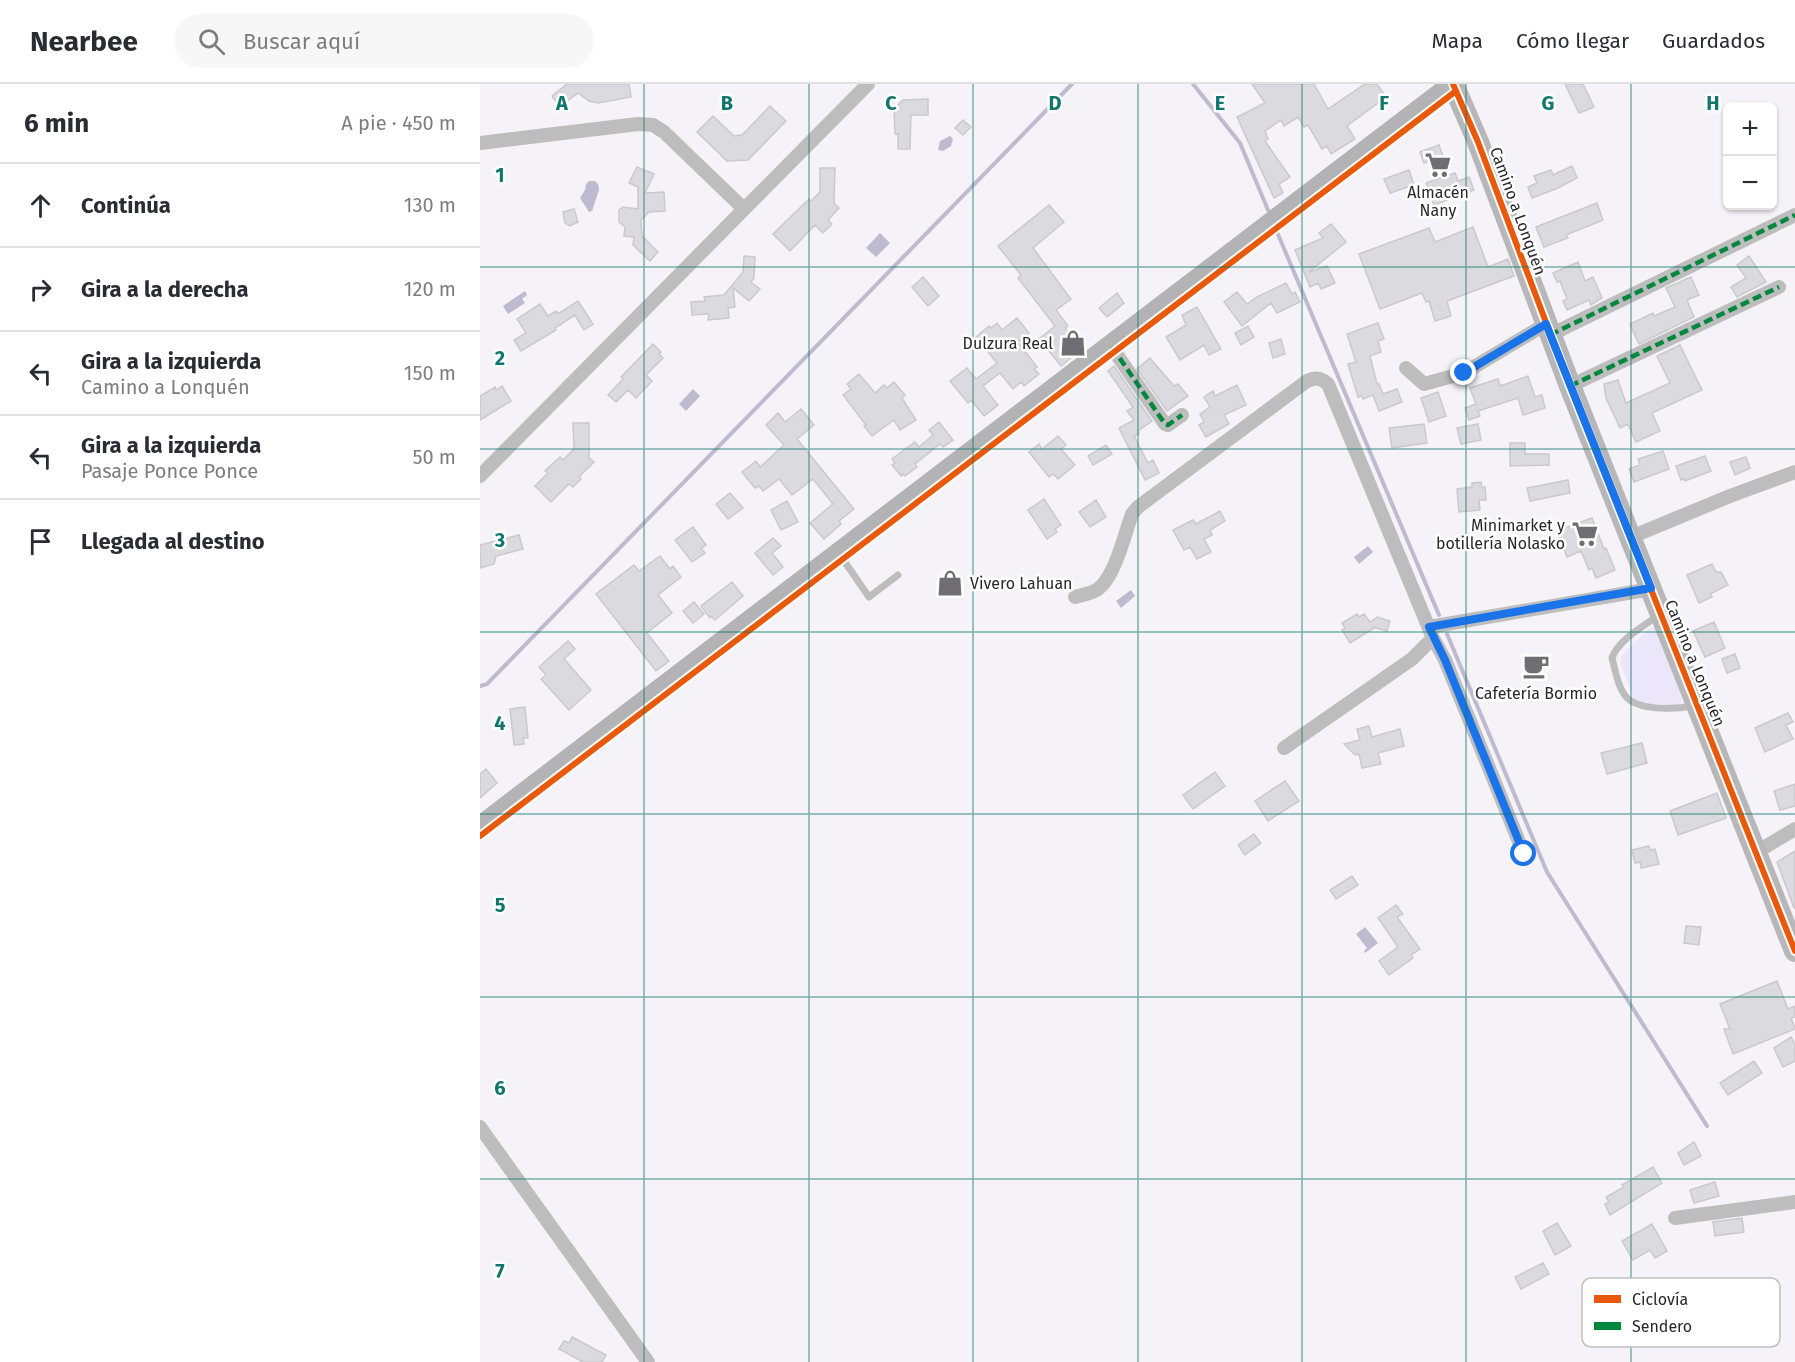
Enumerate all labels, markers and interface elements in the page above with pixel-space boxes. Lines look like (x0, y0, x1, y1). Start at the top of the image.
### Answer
search box (174, 14, 594, 68)
text: Nearbee (30, 25, 138, 58)
icon: search (195, 25, 228, 58)
text: Buscar aquí (243, 28, 360, 55)
text: Mapa (1431, 28, 1483, 54)
text: Cómo llegar (1516, 28, 1629, 54)
text: Guardados (1662, 28, 1765, 54)
text: A (555, 91, 569, 115)
text: B (721, 91, 733, 115)
text: C (885, 91, 897, 115)
text: D (1048, 91, 1062, 115)
text: E (1215, 91, 1225, 115)
text: F (1379, 91, 1389, 115)
text: G (1542, 91, 1554, 115)
text: H (1706, 91, 1720, 115)
map controls (1723, 102, 1777, 210)
button: + (1723, 102, 1777, 156)
text: 6 min (24, 108, 89, 139)
text: A pie · 450 m (341, 111, 456, 135)
street label: Camino a Lonquén (1486, 144, 1550, 278)
supermarket icon: Almacén Nany (1423, 150, 1453, 180)
button: − (1723, 156, 1777, 210)
text: 1 (495, 163, 505, 187)
place label: Almacén Nany (1407, 183, 1469, 220)
icon: ahead (24, 189, 57, 222)
text: Continúa (81, 192, 171, 219)
text: 130 m (404, 193, 456, 217)
icon: right (24, 273, 57, 306)
text: Gira a la derecha (81, 276, 249, 303)
text: 120 m (404, 277, 456, 301)
shop icon: Dulzura Real (1058, 328, 1088, 358)
place label: Dulzura Real (963, 334, 1053, 353)
text: 2 (495, 346, 505, 370)
text: Gira a la izquierda (81, 348, 261, 375)
icon: left (24, 357, 57, 390)
route end (1450, 359, 1476, 385)
text: 150 m (404, 361, 456, 385)
text: Camino a Lonquén (81, 375, 250, 399)
text: Gira a la izquierda (81, 432, 261, 459)
icon: left (24, 441, 57, 474)
text: 50 m (412, 445, 456, 469)
text: Pasaje Ponce Ponce (81, 459, 258, 483)
place label: Minimarket y botillería Nolasko (1436, 516, 1565, 553)
supermarket icon: Minimarket y botillería Nolasko (1570, 519, 1600, 549)
icon: arrive (24, 525, 57, 558)
text: Llegada al destino (81, 528, 265, 555)
text: 3 (494, 528, 505, 552)
shop icon: Vivero Lahuan (935, 568, 965, 598)
place label: Vivero Lahuan (970, 574, 1073, 593)
street label: Camino a Lonquén (1661, 597, 1729, 729)
cafe icon: Cafetería Bormio (1521, 651, 1551, 681)
place label: Cafetería Bormio (1475, 684, 1597, 703)
text: 4 (494, 711, 506, 735)
route start (1510, 840, 1536, 866)
text: 5 (495, 893, 506, 917)
text: 6 (494, 1076, 506, 1100)
text: 7 (495, 1259, 505, 1283)
legend (1582, 1278, 1780, 1347)
text: Ciclovía (1632, 1290, 1688, 1309)
text: Sendero (1632, 1317, 1692, 1336)

